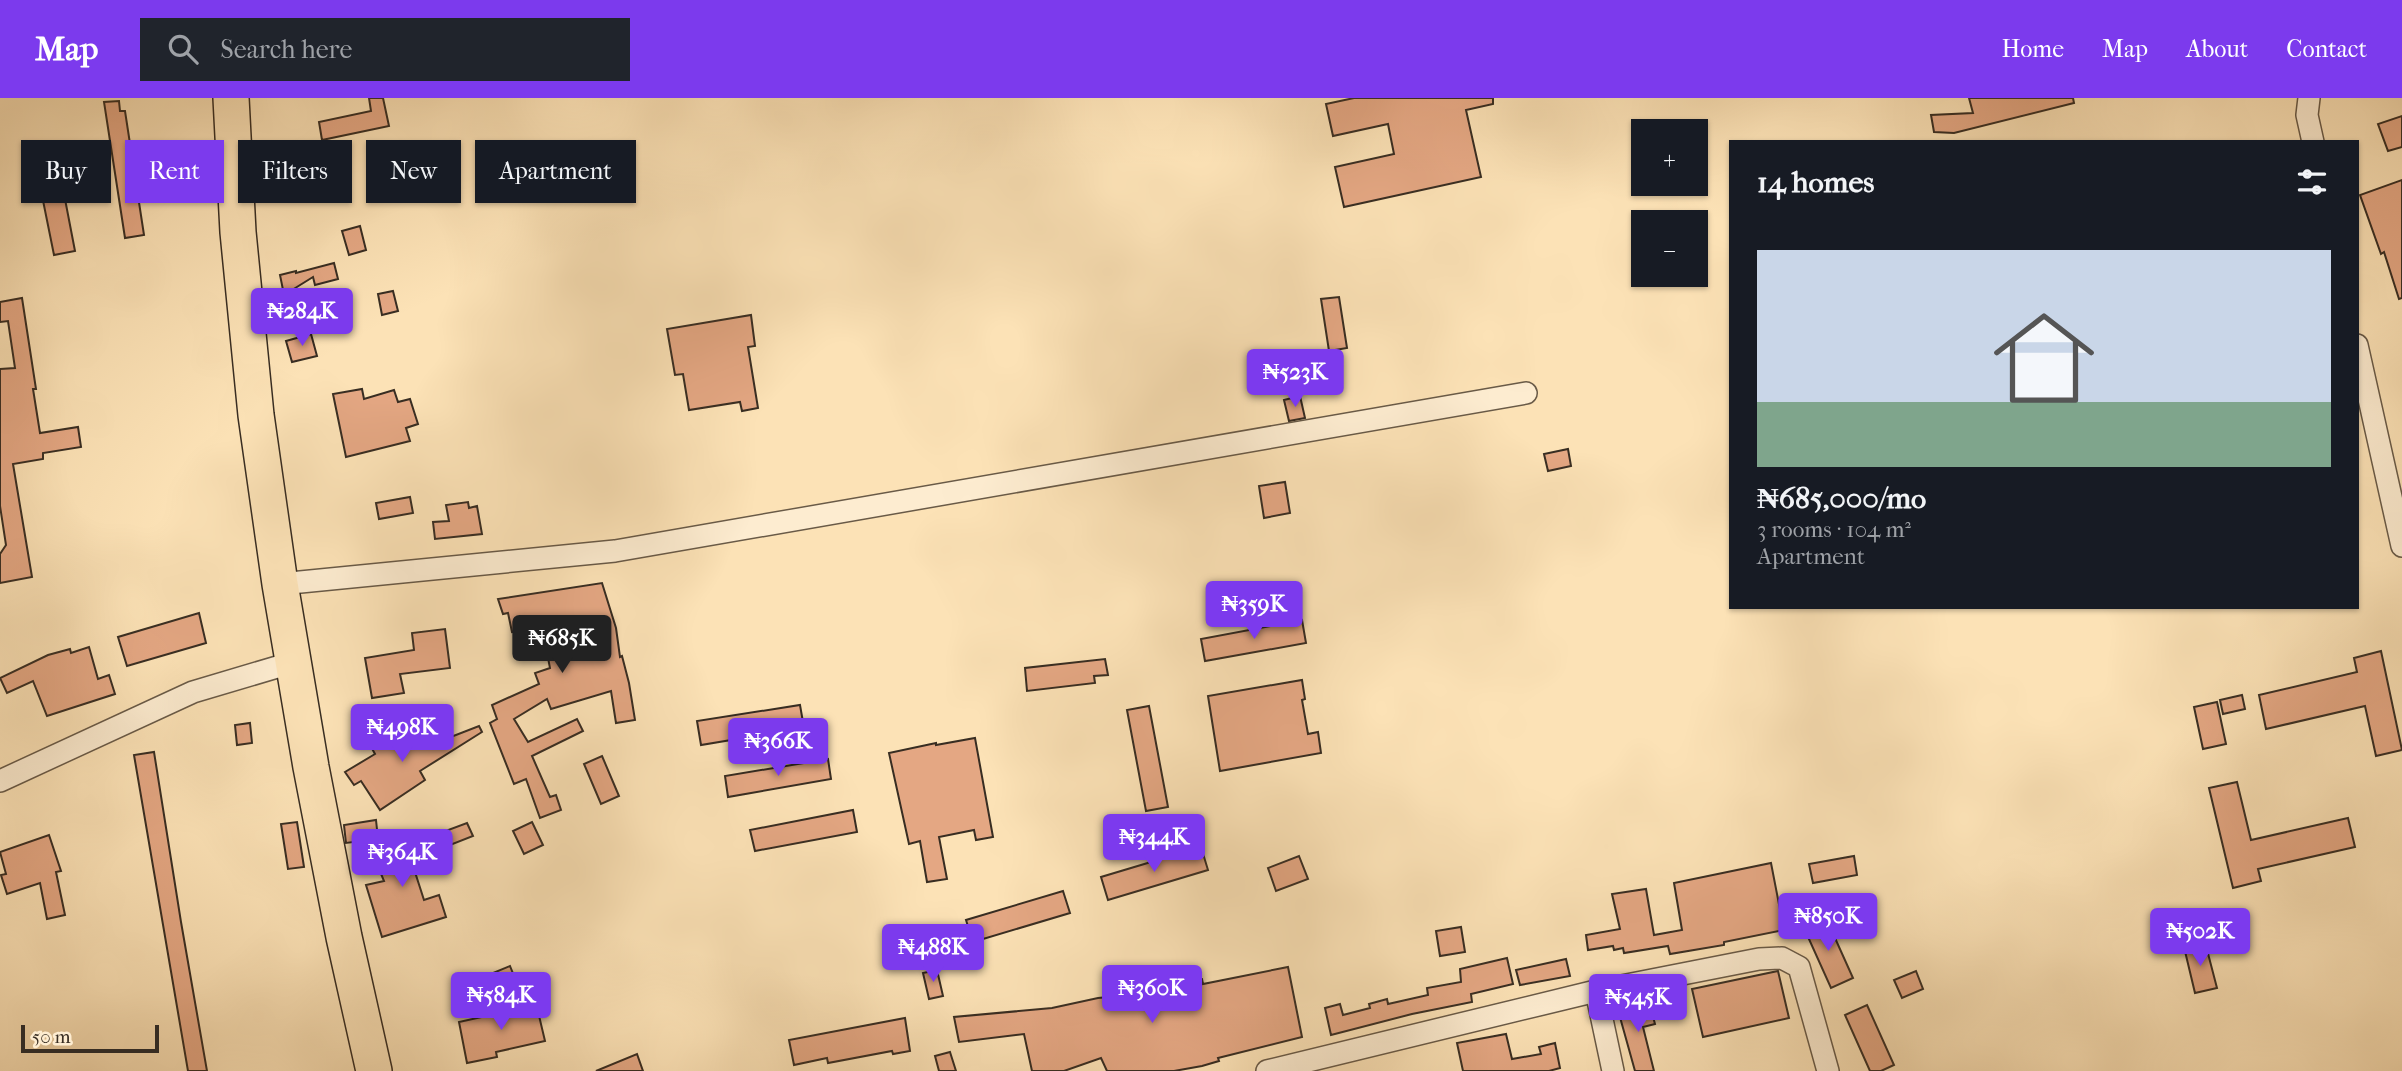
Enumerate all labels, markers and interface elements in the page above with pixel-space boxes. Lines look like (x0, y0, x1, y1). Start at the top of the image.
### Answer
search box (140, 18, 630, 81)
text: Map (35, 30, 98, 69)
icon: search (164, 30, 202, 68)
text: Search here (220, 34, 352, 65)
text: Home (2002, 35, 2064, 63)
text: Map (2102, 35, 2148, 63)
text: About (2186, 35, 2248, 63)
text: Contact (2286, 35, 2367, 63)
map controls (1631, 119, 1708, 287)
button: + (1631, 119, 1708, 196)
chip: Buy (21, 140, 111, 203)
chip: Rent (125, 140, 224, 203)
chip: Filters (238, 140, 352, 203)
chip: New (366, 140, 461, 203)
chip: Apartment (475, 140, 636, 203)
icon: filters (2293, 163, 2331, 201)
text: 14 homes (1757, 165, 1874, 200)
button: − (1631, 210, 1708, 287)
pin: ₦284K (253, 288, 351, 348)
icon: home (1981, 295, 2107, 421)
text: ₦284K (267, 297, 337, 324)
pin: ₦523K (1246, 350, 1344, 409)
text: ₦523K (1263, 358, 1327, 385)
text: ₦685,000/mo (1757, 481, 1926, 516)
text: 3 rooms · 104 m² (1757, 516, 1911, 543)
text: Apartment (1757, 543, 1865, 570)
pin: ₦359K (1205, 582, 1303, 641)
text: ₦359K (1222, 590, 1286, 617)
pin: ₦685K (513, 616, 611, 675)
text: ₦685K (528, 624, 596, 651)
pin: ₦498K (353, 704, 451, 764)
text: ₦498K (367, 713, 437, 740)
pin: ₦366K (729, 718, 827, 778)
text: ₦366K (744, 727, 812, 754)
pin: ₦344K (1105, 814, 1203, 874)
text: ₦344K (1119, 823, 1189, 850)
pin: ₦364K (353, 830, 451, 889)
text: ₦364K (368, 838, 436, 865)
pin: ₦850K (1779, 894, 1877, 953)
text: ₦850K (1794, 902, 1862, 929)
pin: ₦502K (2151, 908, 2249, 968)
text: ₦502K (2166, 917, 2234, 944)
pin: ₦488K (884, 924, 982, 984)
text: ₦488K (898, 933, 968, 960)
pin: ₦360K (1103, 965, 1201, 1025)
pin: ₦584K (452, 972, 550, 1032)
text: ₦360K (1118, 974, 1186, 1001)
pin: ₦545K (1589, 974, 1687, 1034)
text: ₦584K (467, 981, 535, 1008)
text: ₦545K (1605, 983, 1671, 1010)
scale bar (21, 1022, 159, 1054)
text: 50 m (32, 1026, 71, 1048)

